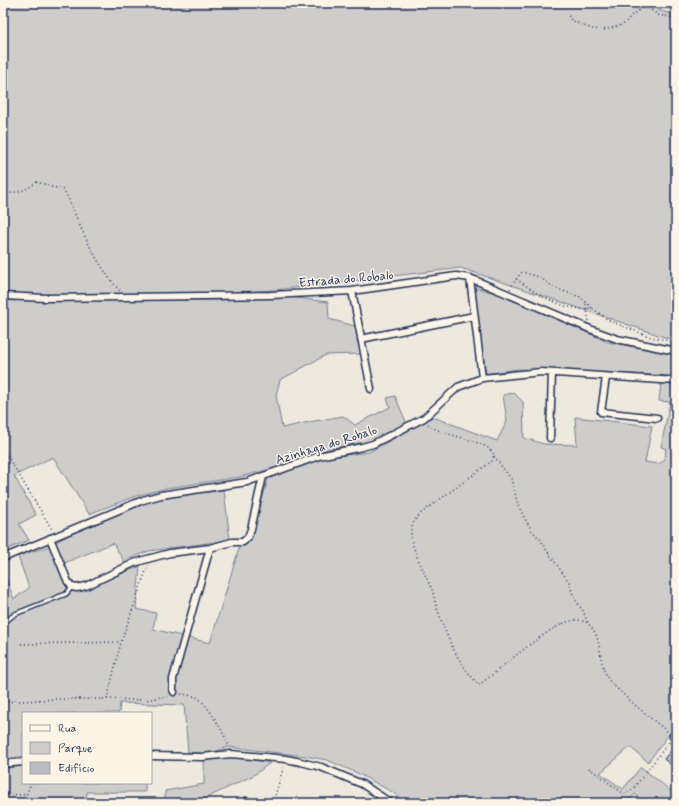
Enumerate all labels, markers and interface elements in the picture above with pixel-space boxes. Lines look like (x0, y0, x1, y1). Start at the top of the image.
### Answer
street label: Estrada do Robalo (298, 267, 394, 292)
street label: Azinhaga do Robalo (274, 422, 379, 469)
legend (22, 712, 152, 784)
text: Rua (58, 721, 76, 737)
text: Parque (58, 741, 93, 757)
text: Edifício (58, 761, 94, 777)

